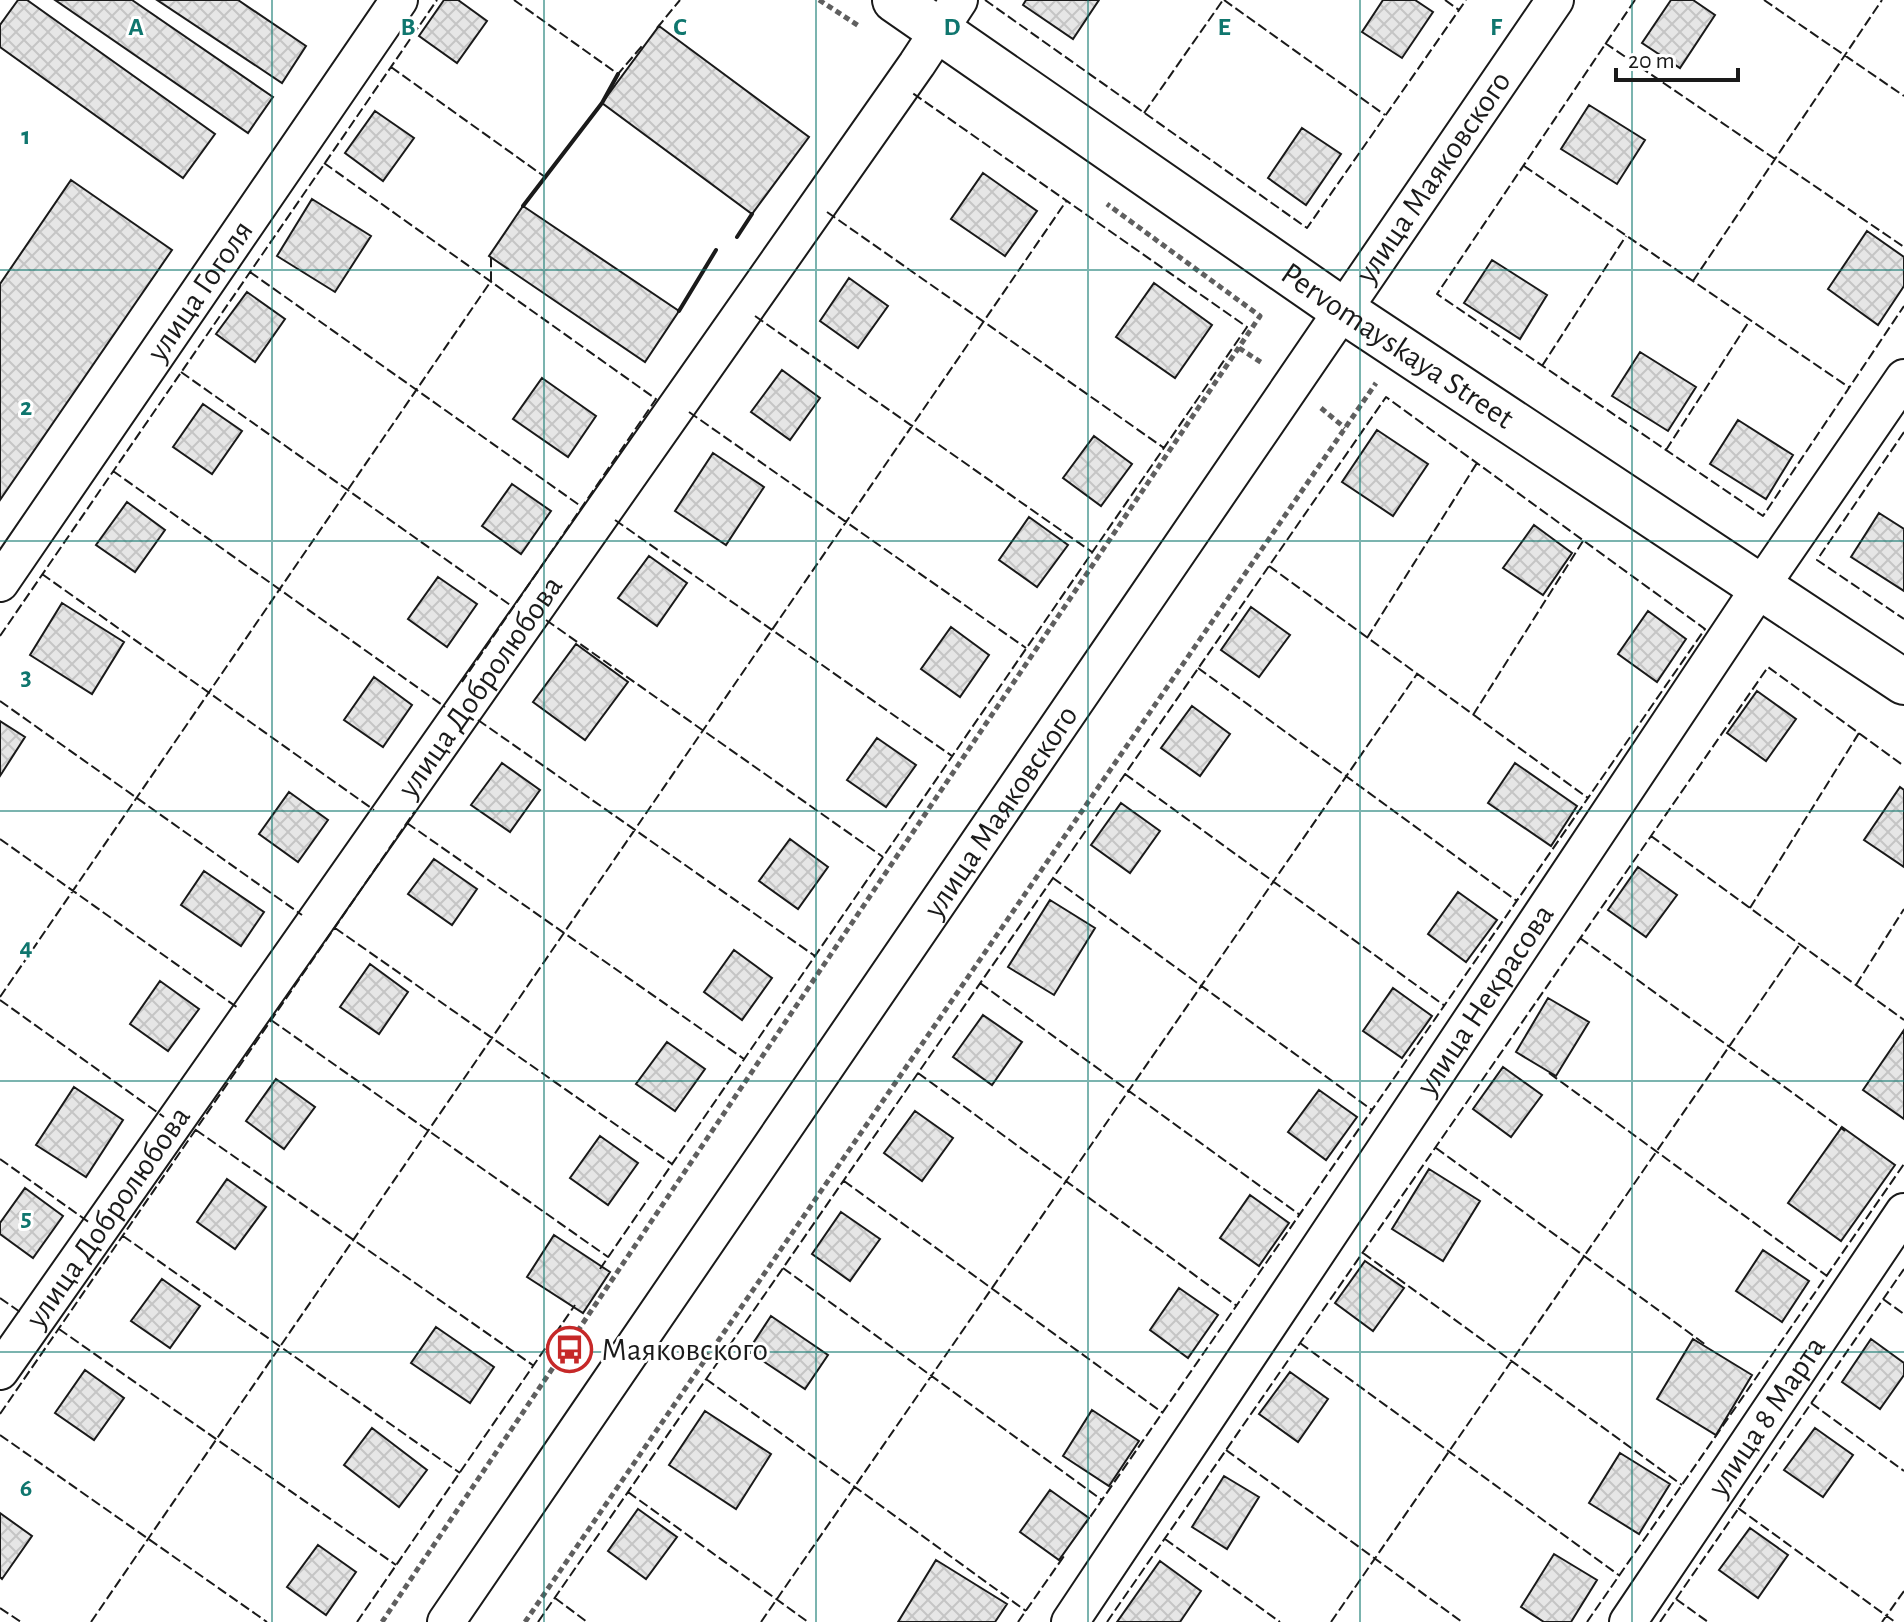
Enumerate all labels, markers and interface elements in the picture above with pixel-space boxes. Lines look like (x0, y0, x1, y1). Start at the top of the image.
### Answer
text: A (128, 14, 144, 40)
text: B (400, 14, 416, 40)
text: C (673, 14, 687, 40)
text: D (943, 14, 961, 40)
text: E (1217, 14, 1231, 40)
text: F (1490, 14, 1503, 40)
scale bar (1616, 32, 1738, 82)
text: 20 m (1628, 49, 1675, 73)
street label: улица Маяковского (1349, 66, 1517, 289)
text: 1 (21, 123, 31, 149)
street label: улица Гоголя (140, 215, 259, 368)
street label: Pervomayskaya Street (1276, 257, 1519, 435)
text: 2 (20, 394, 32, 420)
street label: улица Добролюбова (391, 570, 568, 804)
text: 3 (20, 664, 32, 690)
street label: улица Маяковского (917, 700, 1084, 924)
street label: улица Некрасова (1410, 899, 1560, 1102)
text: 4 (19, 934, 33, 960)
street label: улица Добролюбова (19, 1101, 196, 1334)
text: 5 (20, 1205, 32, 1231)
bus stop icon: Маяковского (546, 1326, 594, 1374)
street label: улица 8 Марта (1701, 1331, 1831, 1503)
place label: Маяковского (601, 1334, 768, 1366)
text: 6 (20, 1475, 32, 1501)

